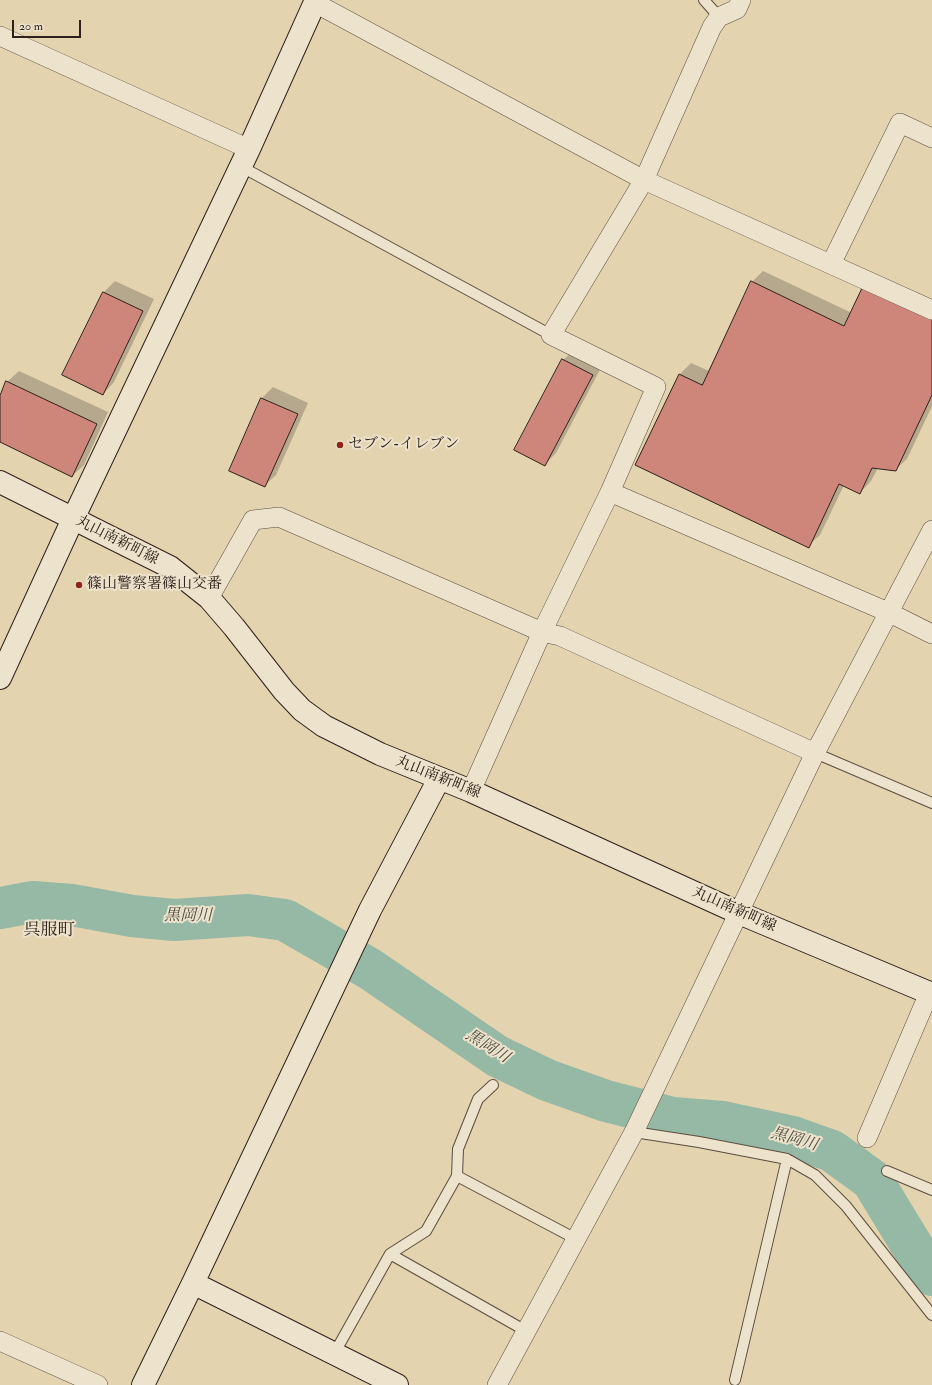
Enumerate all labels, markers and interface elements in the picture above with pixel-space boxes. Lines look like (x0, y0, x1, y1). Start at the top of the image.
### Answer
scale bar (14, 12, 83, 38)
text: 20 m (19, 19, 43, 34)
place label: セブン-イレブン (348, 436, 459, 454)
marker: セブン-イレブン (335, 440, 345, 450)
street label: 丸山南新町線 (73, 513, 161, 569)
place label: 篠山警察署篠山交番 (87, 576, 222, 594)
marker: 篠山警察署篠山交番 (74, 580, 84, 590)
street label: 丸山南新町線 (393, 753, 483, 803)
street label: 丸山南新町線 (689, 883, 779, 937)
water label: 黒岡川 (164, 907, 212, 927)
district label: 呉服町 (24, 921, 74, 941)
water label: 黒岡川 (462, 1026, 512, 1068)
water label: 黒岡川 (768, 1124, 820, 1156)

